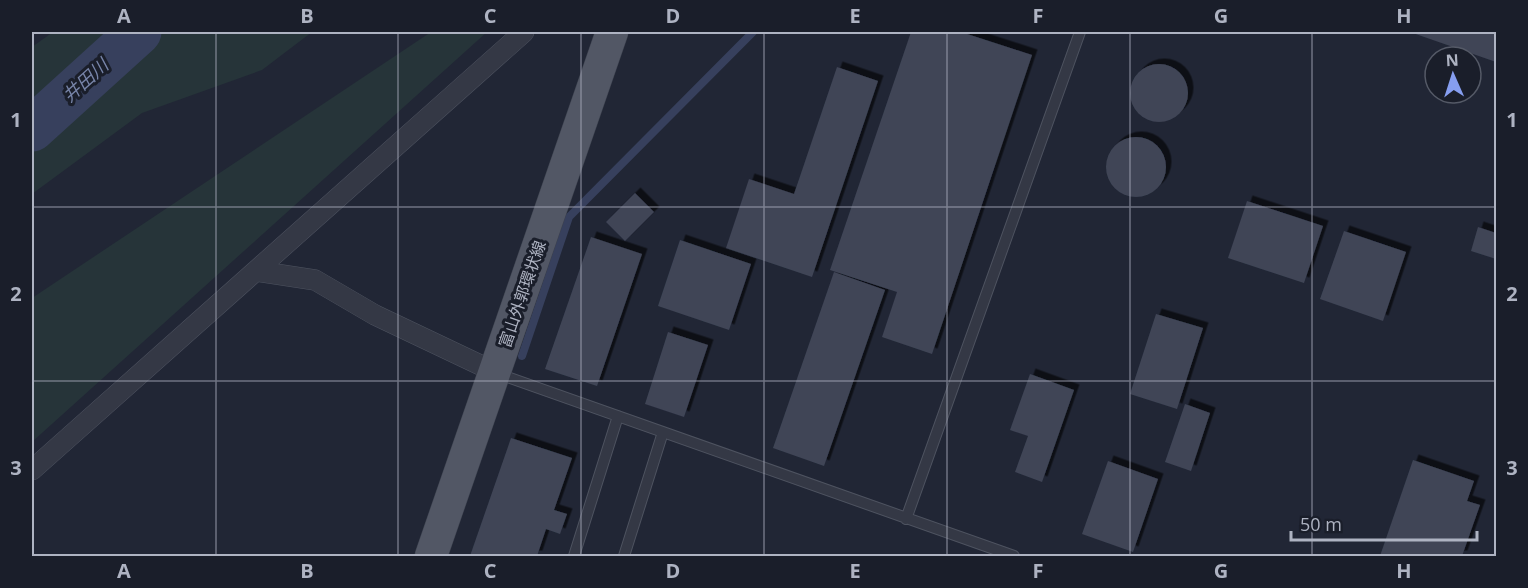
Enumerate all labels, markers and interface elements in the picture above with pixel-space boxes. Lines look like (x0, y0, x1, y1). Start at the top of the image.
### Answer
text: A (117, 2, 131, 29)
text: B (300, 2, 314, 29)
text: C (484, 2, 497, 29)
text: D (666, 2, 680, 29)
text: E (849, 2, 861, 29)
text: F (1033, 2, 1043, 29)
text: G (1214, 2, 1228, 29)
text: H (1396, 2, 1412, 29)
north arrow (1423, 45, 1483, 105)
text: N (1445, 49, 1459, 71)
water label: 井田川 (57, 52, 115, 107)
text: 1 (10, 106, 22, 133)
text: 1 (1506, 106, 1518, 133)
street label: 富山外郭環状線 (493, 237, 551, 351)
text: 2 (10, 280, 22, 307)
text: 2 (1506, 280, 1518, 307)
text: 3 (10, 454, 22, 481)
text: 3 (1506, 454, 1518, 481)
scale bar (1291, 504, 1477, 542)
text: 50 m (1300, 512, 1342, 536)
text: A (117, 557, 131, 584)
text: B (300, 557, 314, 584)
text: C (484, 557, 497, 584)
text: D (666, 557, 680, 584)
text: E (849, 557, 861, 584)
text: F (1033, 557, 1043, 584)
text: G (1214, 557, 1228, 584)
text: H (1396, 557, 1412, 584)

